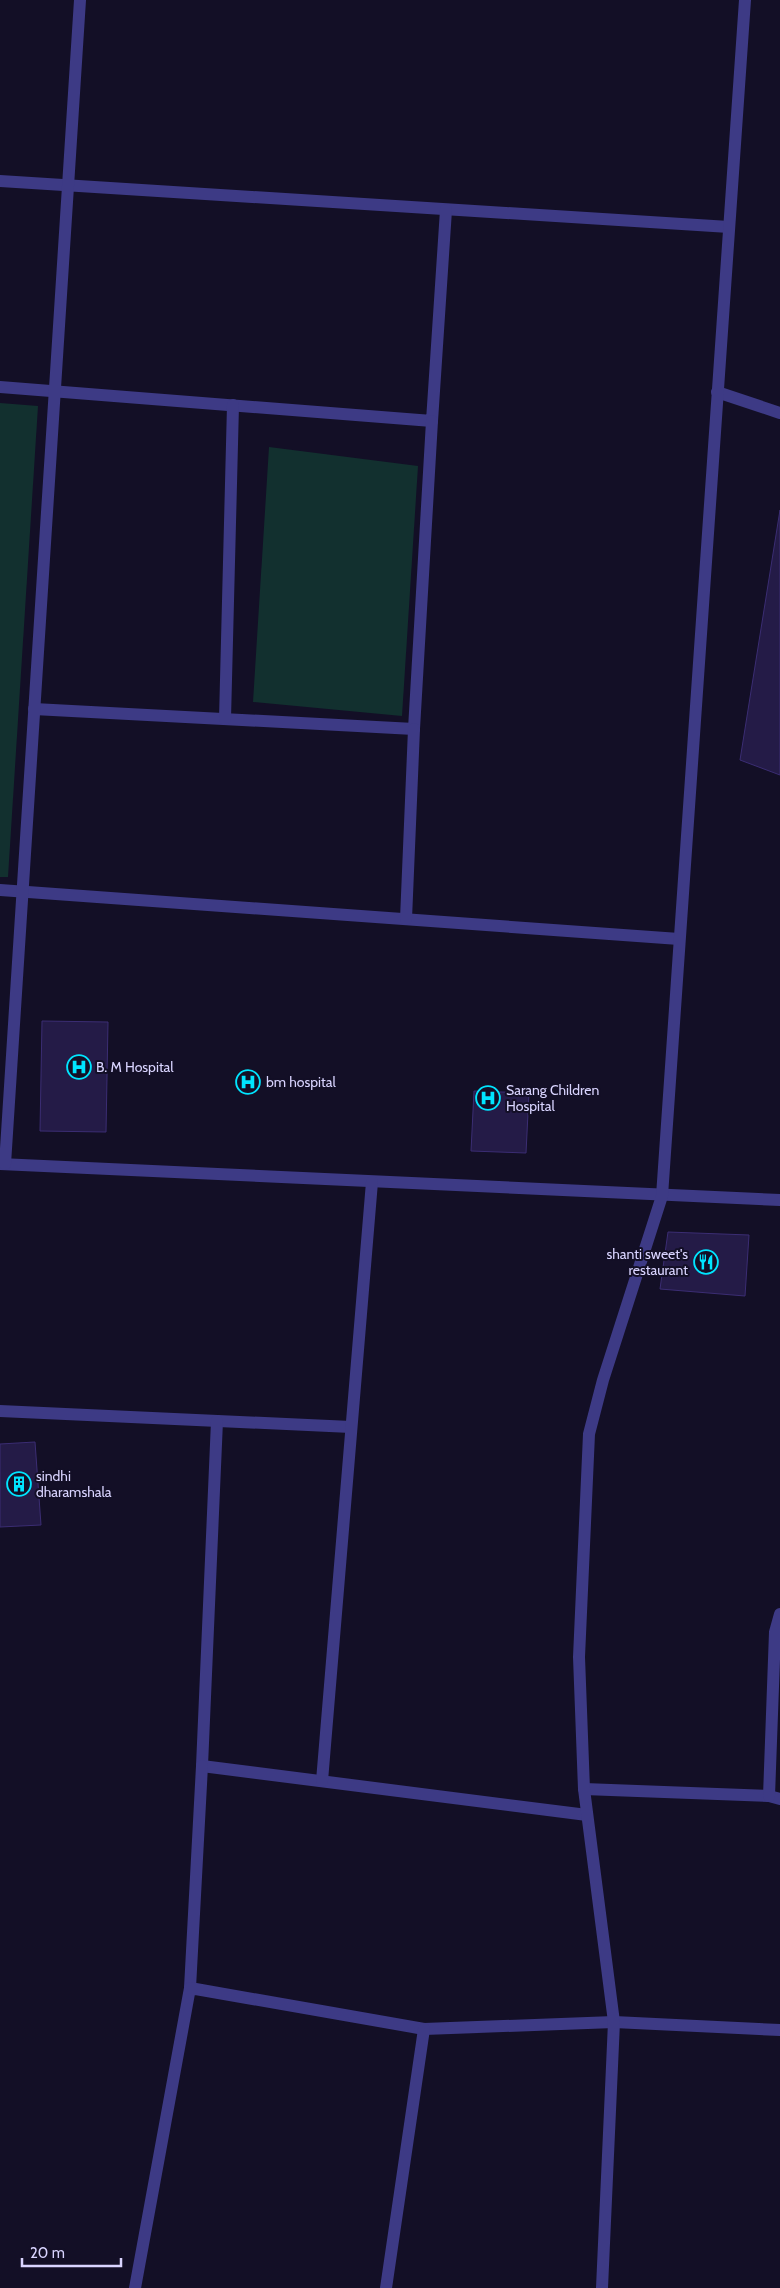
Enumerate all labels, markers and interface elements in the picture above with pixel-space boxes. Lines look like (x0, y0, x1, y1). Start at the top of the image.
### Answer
hospital icon: B. M Hospital (66, 1054, 92, 1080)
place label: B. M Hospital (96, 1058, 174, 1076)
hospital icon: bm hospital (235, 1069, 261, 1095)
place label: bm hospital (266, 1073, 336, 1091)
place label: Sarang Children Hospital (506, 1081, 599, 1115)
hospital icon: Sarang Children Hospital (475, 1085, 501, 1111)
place label: shanti sweet's restaurant (606, 1245, 688, 1279)
restaurant icon: shanti sweet's restaurant (693, 1249, 719, 1275)
place label: sindhi dharamshala (36, 1467, 112, 1501)
building icon: sindhi dharamshala (6, 1471, 32, 1497)
scale bar (22, 2236, 121, 2268)
text: 20 m (30, 2244, 65, 2262)

